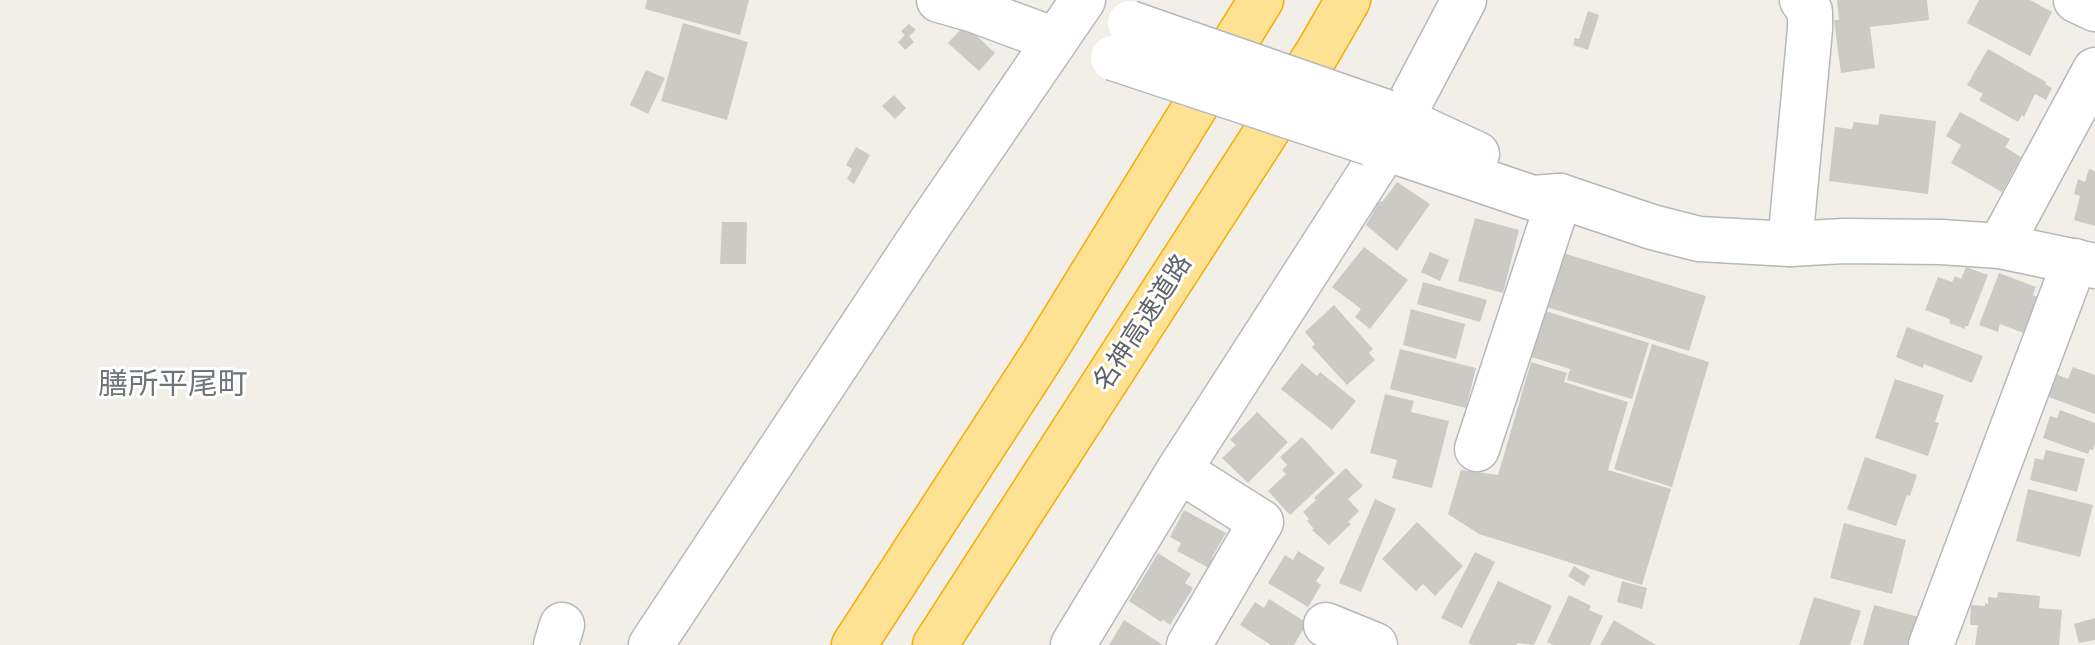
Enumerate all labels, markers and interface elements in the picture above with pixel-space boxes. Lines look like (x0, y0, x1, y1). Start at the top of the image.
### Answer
street label: 名神高速道路 (1087, 249, 1199, 397)
district label: 膳所平尾町 (98, 367, 248, 403)

